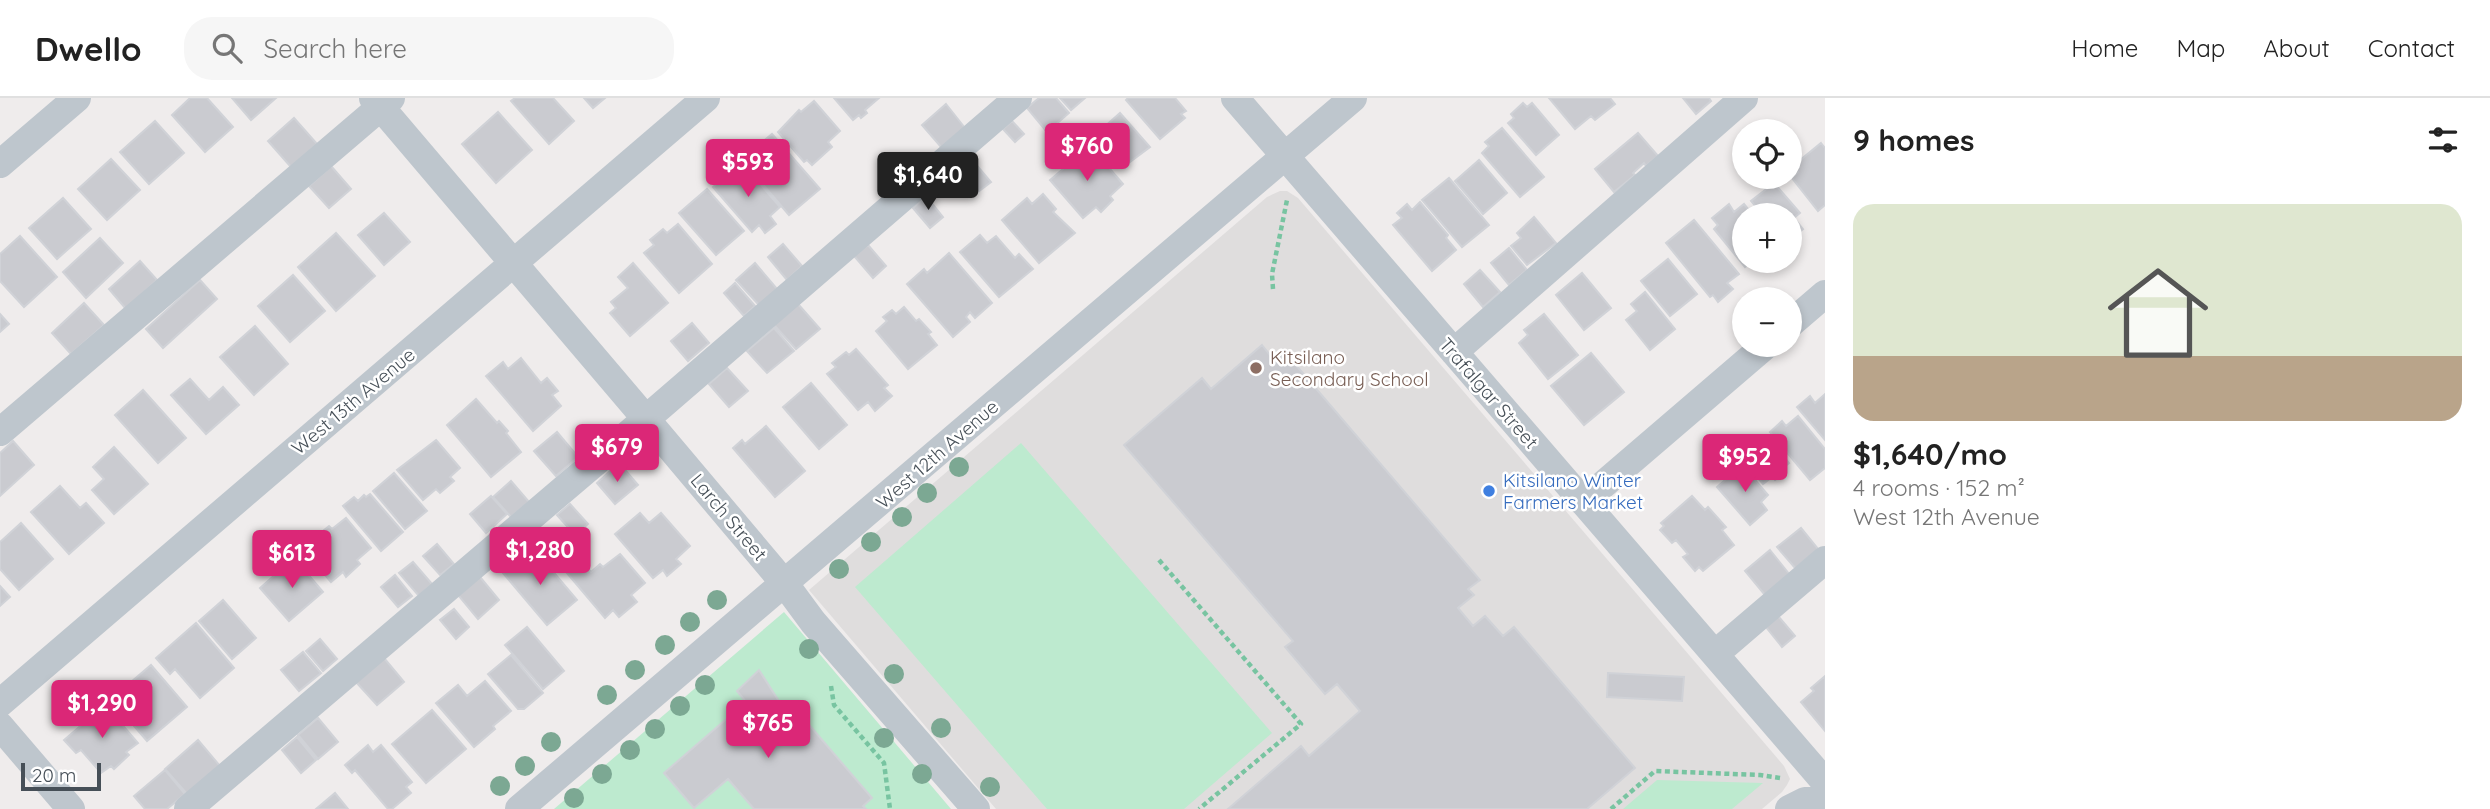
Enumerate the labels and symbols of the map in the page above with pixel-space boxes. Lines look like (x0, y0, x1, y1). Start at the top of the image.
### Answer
pin: $760 (1046, 123, 1128, 183)
pin: $593 (707, 140, 789, 199)
pin: $1,640 (871, 152, 985, 212)
street label: Trafalgar Street (1434, 333, 1544, 453)
street label: West 13th Avenue (286, 342, 420, 460)
place label: Kitsilano Secondary School (1270, 345, 1429, 391)
marker: Kitsilano Secondary School (1248, 360, 1264, 376)
street label: West 12th Avenue (871, 394, 1003, 514)
pin: $679 (576, 424, 658, 484)
pin: $952 (1704, 434, 1786, 494)
place label: Kitsilano Winter Farmers Market (1503, 468, 1643, 514)
street label: Larch Street (686, 469, 772, 565)
marker: Kitsilano Winter Farmers Market (1481, 483, 1497, 499)
pin: $1,280 (483, 528, 597, 587)
pin: $613 (251, 531, 333, 590)
pin: $1,290 (45, 680, 159, 740)
pin: $765 (727, 700, 809, 760)
scale bar (21, 760, 102, 792)

